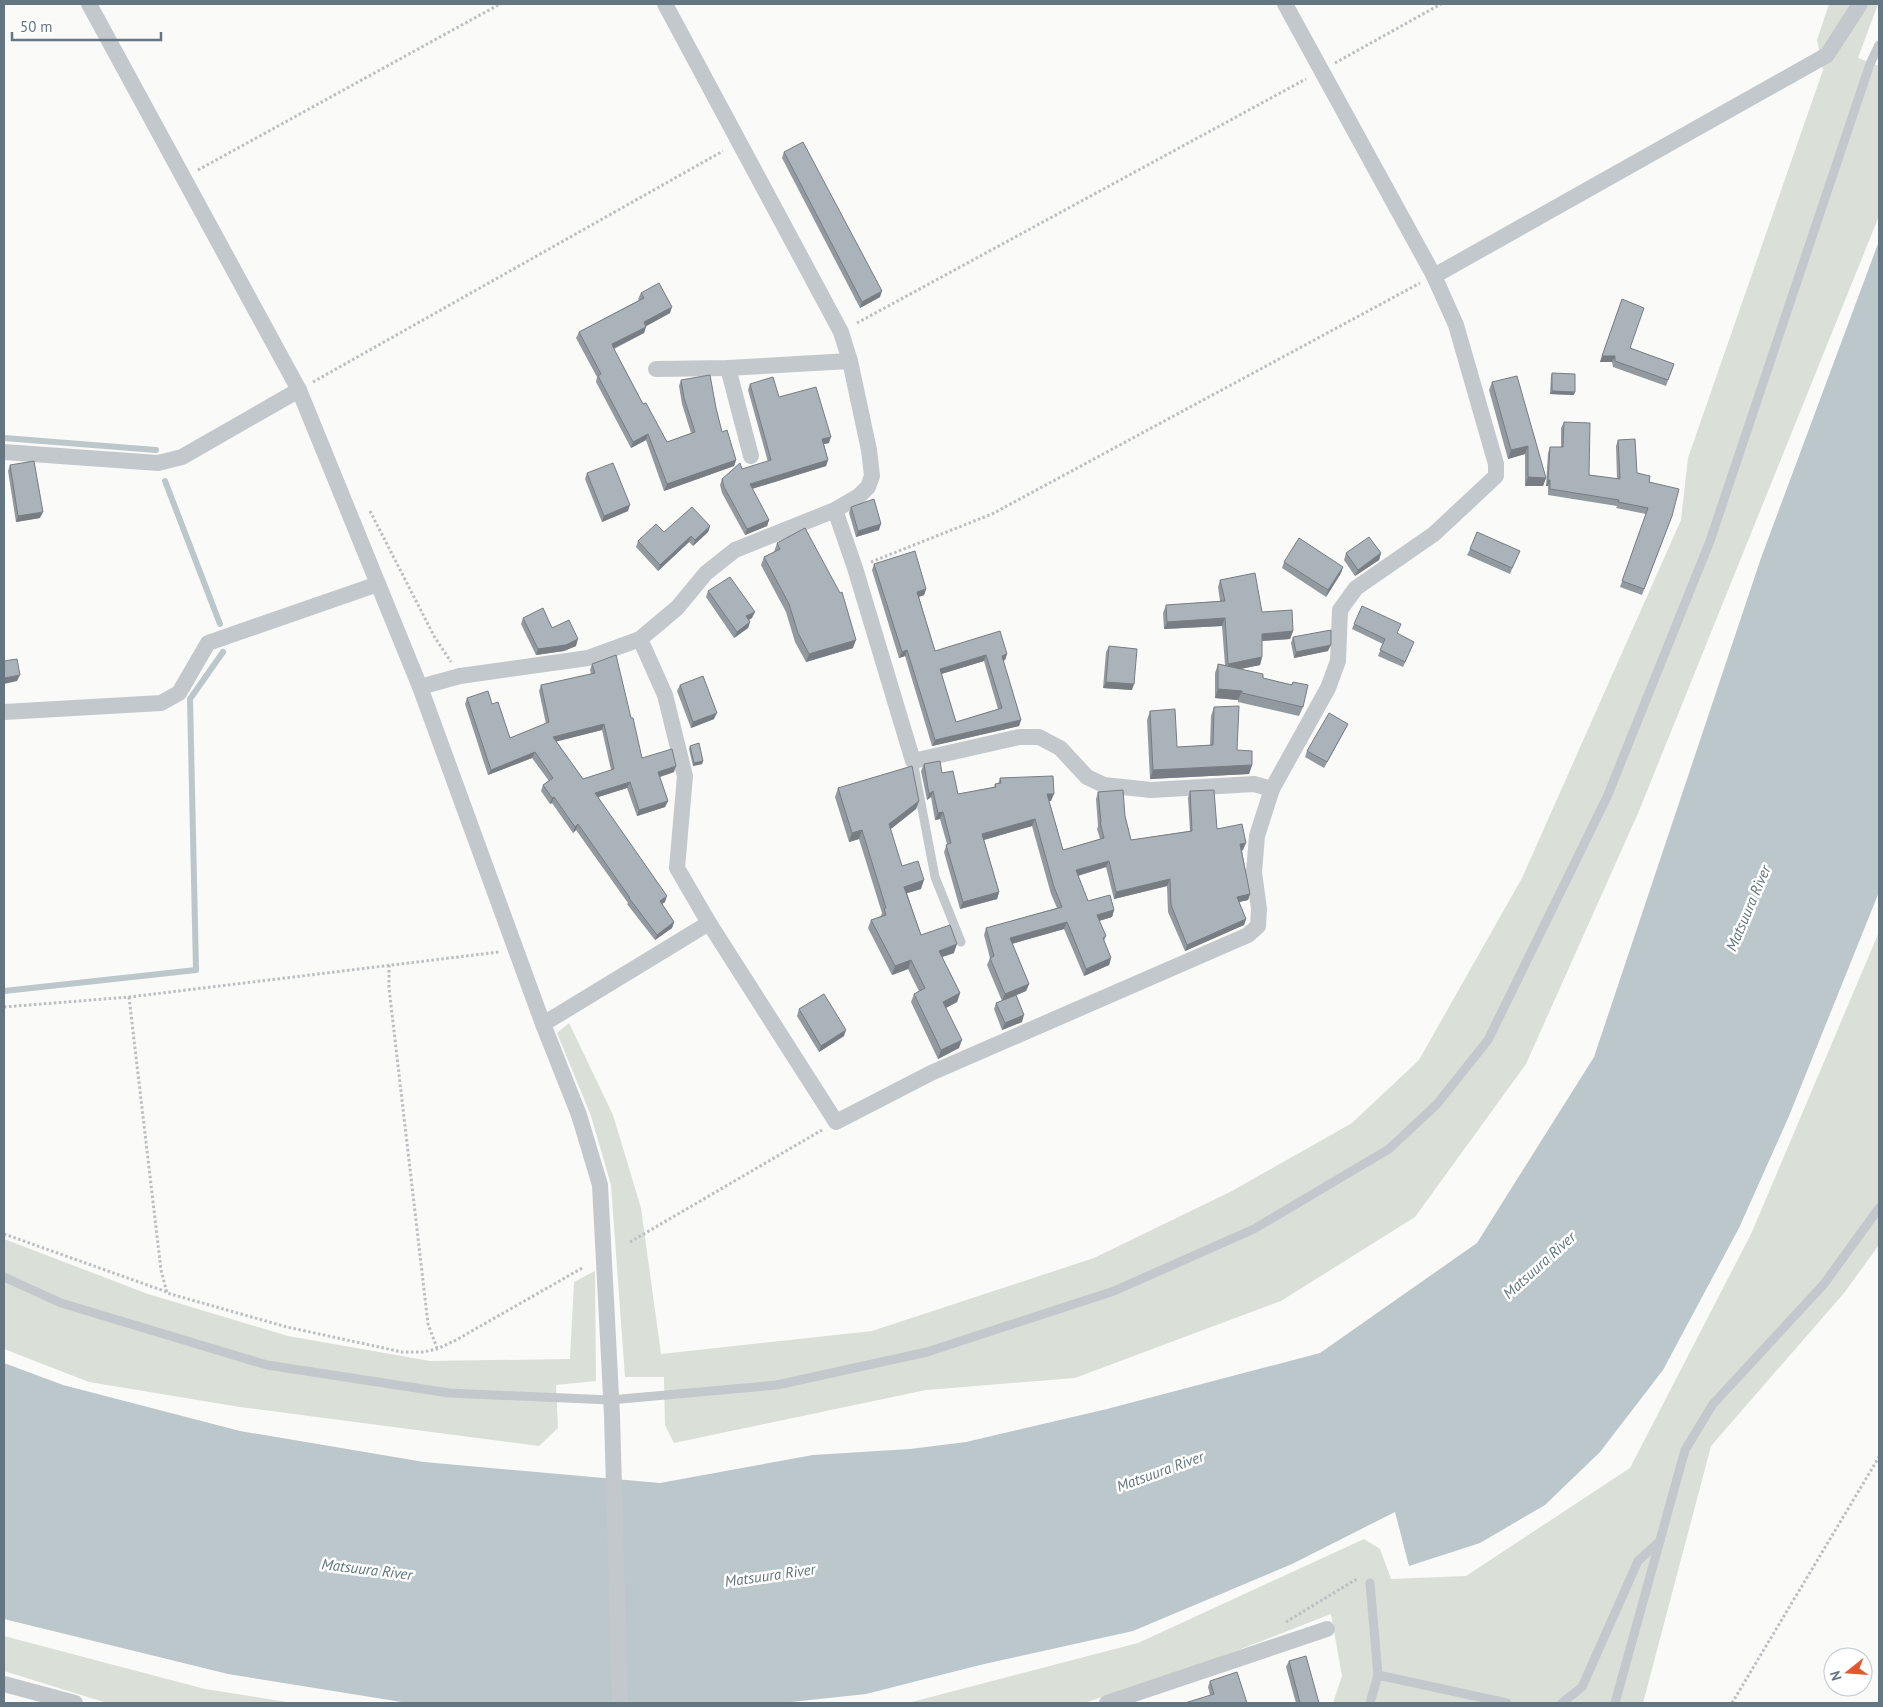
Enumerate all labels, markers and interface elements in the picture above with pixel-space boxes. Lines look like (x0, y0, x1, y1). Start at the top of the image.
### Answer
scale bar (12, 10, 161, 42)
text: 50 m (20, 17, 53, 36)
water label: Matsuura River (1721, 861, 1775, 954)
water label: Matsuura River (1499, 1227, 1580, 1303)
water label: Matsuura River (1114, 1446, 1207, 1496)
water label: Matsuura River (321, 1554, 415, 1584)
water label: Matsuura River (723, 1559, 818, 1591)
north arrow (1823, 1647, 1873, 1697)
text: N (1826, 1669, 1846, 1683)

